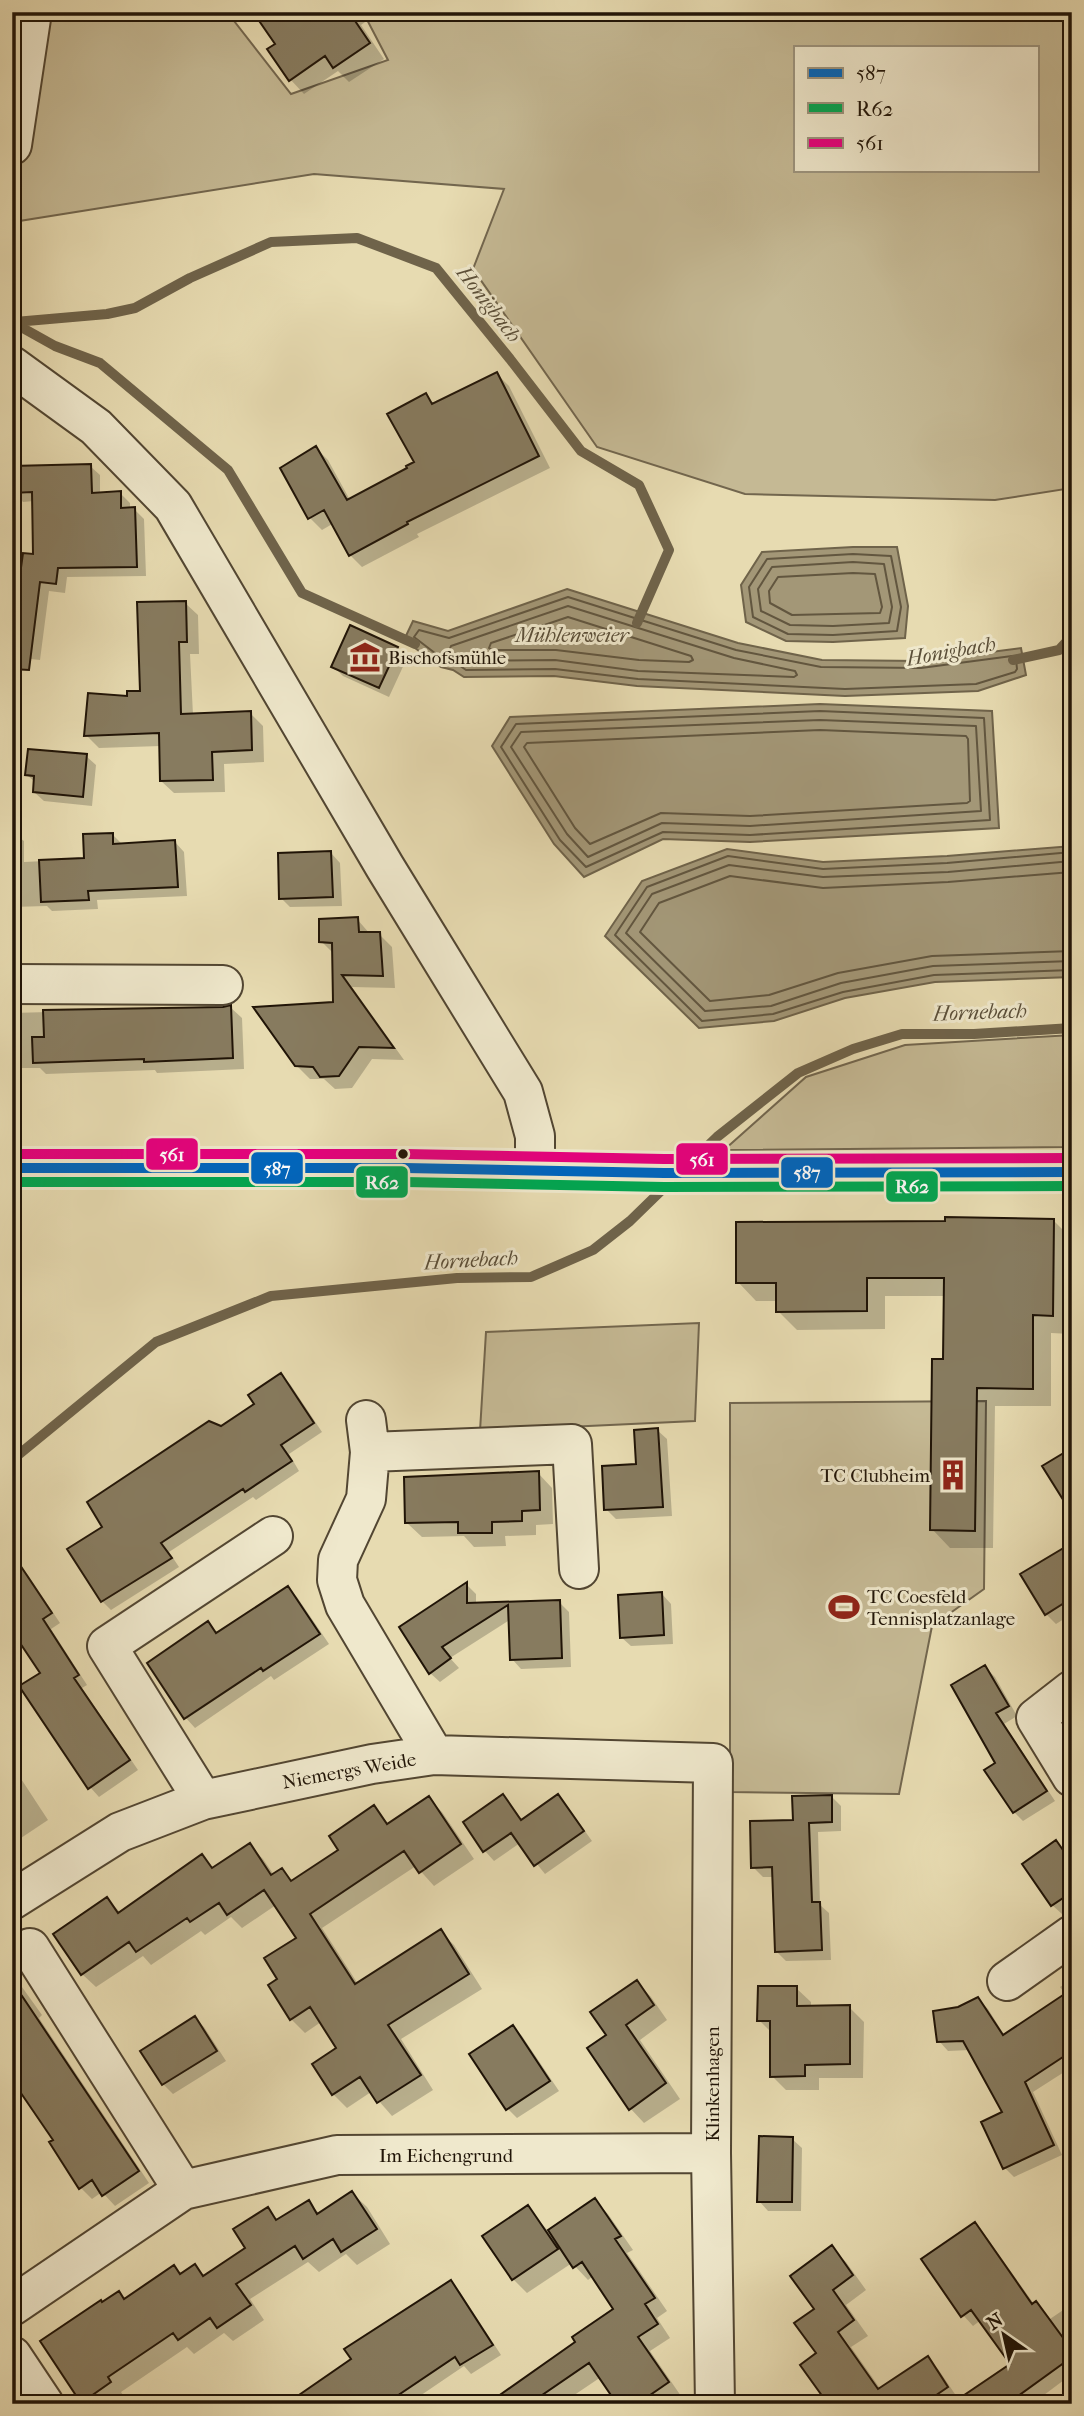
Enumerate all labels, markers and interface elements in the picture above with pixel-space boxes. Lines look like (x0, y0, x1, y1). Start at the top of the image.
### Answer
legend (794, 46, 1038, 172)
text: 587 (856, 61, 886, 85)
text: R62 (856, 97, 894, 121)
text: 561 (856, 131, 884, 155)
water label: Honigbach (451, 260, 526, 347)
water label: Mühlenweier (513, 623, 630, 647)
water label: Honigbach (904, 631, 998, 671)
museum icon: Bischofsmühle (348, 640, 382, 674)
place label: Bischofsmühle (388, 647, 506, 669)
water label: Hornebach (932, 998, 1028, 1026)
line badge: 561 (145, 1137, 199, 1171)
line badge: 561 (675, 1142, 729, 1176)
text: 561 (159, 1144, 185, 1166)
unlabelled marker (396, 1147, 410, 1161)
text: 561 (689, 1149, 715, 1171)
line badge: 587 (250, 1151, 304, 1185)
line badge: 587 (780, 1156, 834, 1189)
text: 587 (264, 1158, 290, 1180)
text: 587 (794, 1162, 820, 1184)
line badge: R62 (355, 1165, 409, 1199)
line badge: R62 (885, 1170, 939, 1203)
text: R62 (365, 1172, 399, 1194)
text: R62 (895, 1176, 929, 1198)
water label: Hornebach (423, 1246, 519, 1274)
building icon: TC Clubheim (936, 1458, 970, 1492)
place label: TC Clubheim (821, 1465, 930, 1487)
place label: TC Coesfeld Tennisplatzanlage (867, 1586, 1015, 1630)
sports icon: TC Coesfeld Tennisplatzanlage (827, 1590, 861, 1624)
street label: Niemergs Weide (281, 1748, 418, 1794)
street label: Klinkenhagen (702, 2026, 724, 2142)
street label: Im Eichengrund (379, 2145, 514, 2167)
north arrow (968, 2300, 1038, 2370)
text: N (983, 2308, 1008, 2335)

